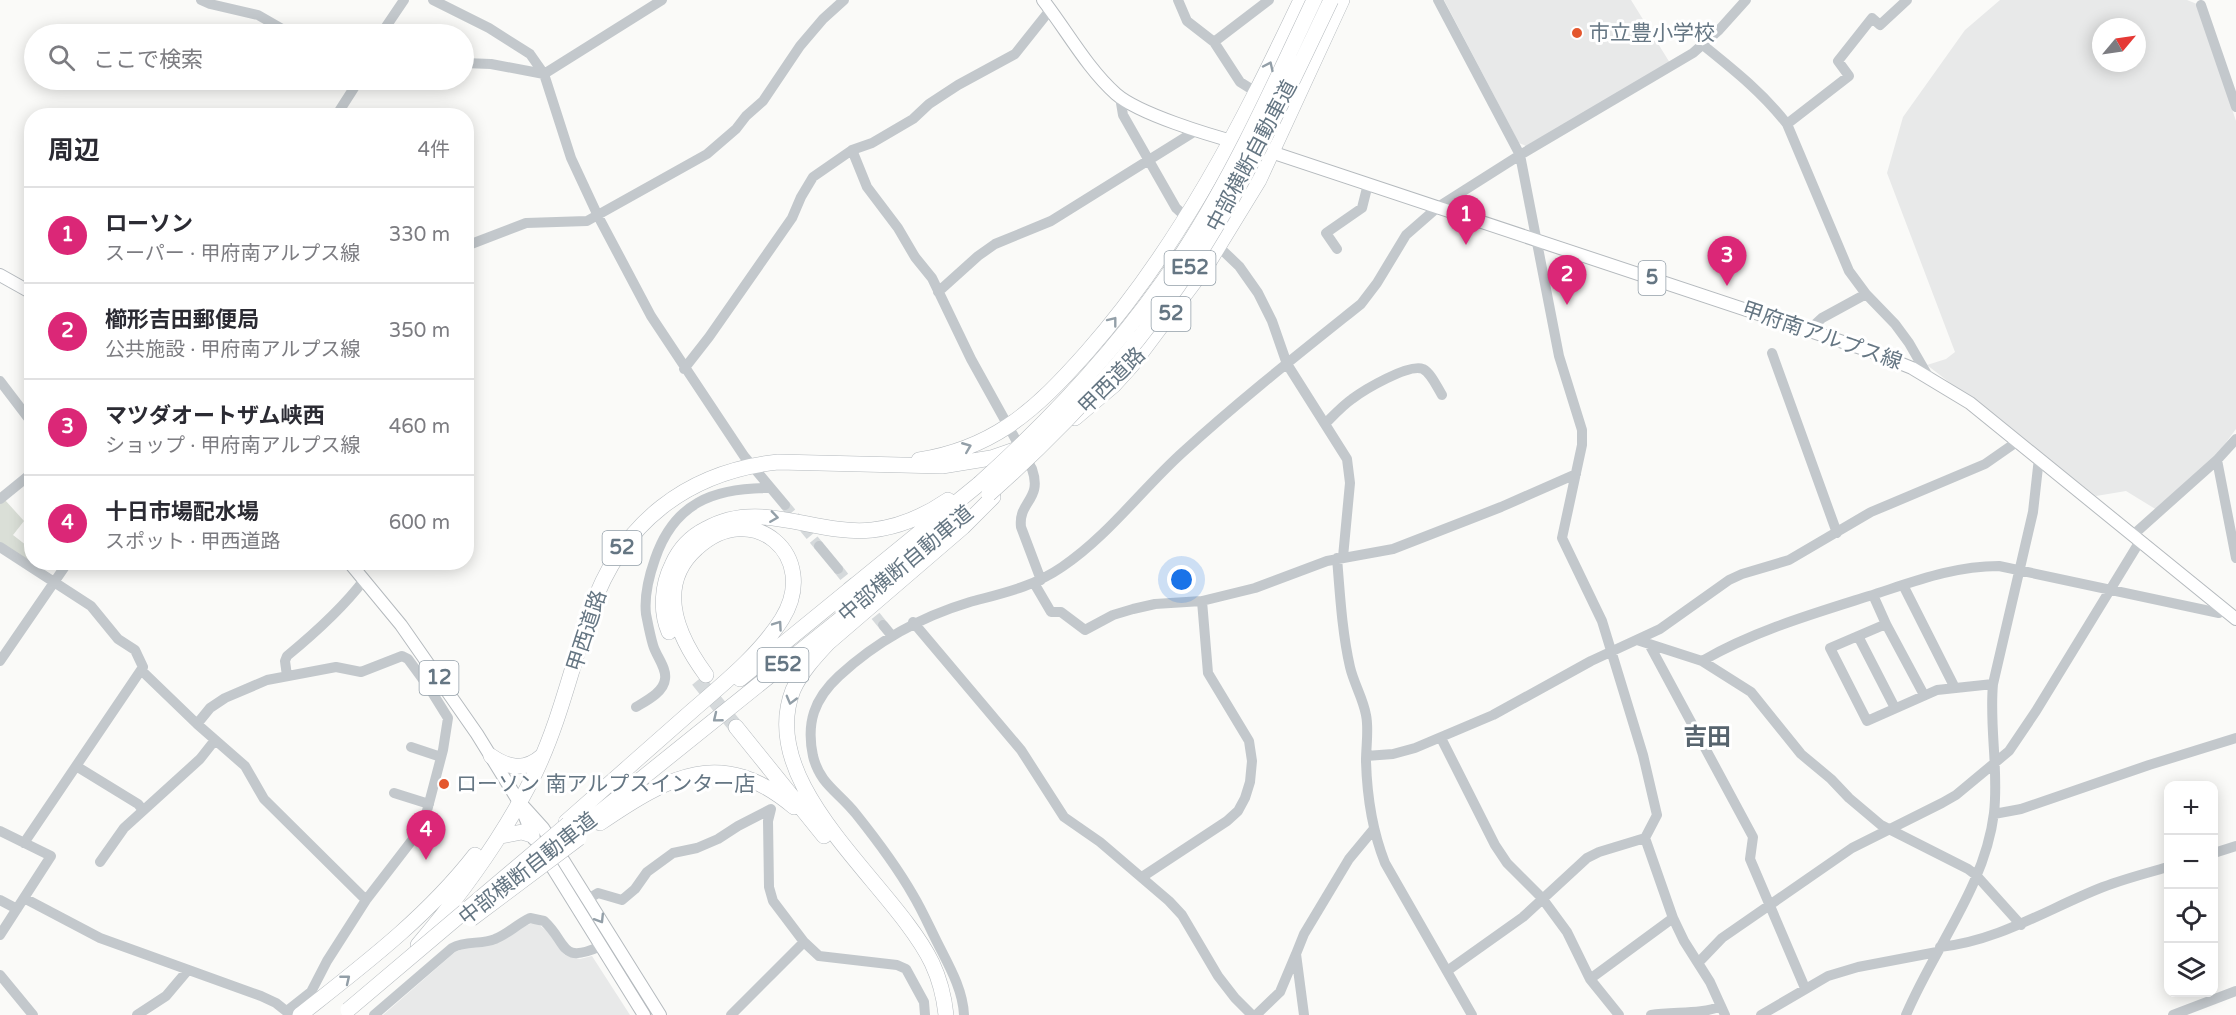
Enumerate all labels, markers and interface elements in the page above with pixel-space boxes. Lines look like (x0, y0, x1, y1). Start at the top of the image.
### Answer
north arrow (2092, 18, 2146, 72)
place label: 市立豊小学校 (1589, 21, 1715, 46)
search box (24, 24, 474, 90)
marker: 市立豊小学校 (1570, 26, 1584, 40)
icon: search (45, 41, 78, 74)
text: ここで検索 (93, 47, 203, 73)
one-way arrow (1261, 61, 1273, 72)
street label: 中部横断自動車道 (1202, 76, 1302, 236)
text: 周辺 (48, 135, 100, 166)
text: 4件 (417, 138, 450, 162)
pin: 1 (1446, 196, 1486, 245)
text: ローソン (105, 211, 193, 237)
text: 1 (61, 223, 74, 247)
text: 330 m (389, 223, 450, 247)
pin: 3 (1708, 236, 1746, 286)
text: スーパー · 甲府南アルプス線 (105, 242, 360, 266)
road number: E52 (1164, 251, 1216, 285)
pin: 2 (1548, 256, 1586, 305)
road number: 5 (1638, 261, 1666, 295)
road number: 52 (1152, 297, 1190, 331)
street label: 甲府南アルプス線 (1739, 297, 1905, 375)
text: 櫛形吉田郵便局 (105, 307, 259, 333)
one-way arrow (1105, 317, 1116, 328)
text: 2 (61, 319, 74, 343)
text: 350 m (389, 319, 450, 343)
text: 公共施設 · 甲府南アルプス線 (105, 338, 360, 362)
street label: 甲西道路 (1073, 342, 1151, 420)
text: マツダオートザム峡西 (105, 403, 325, 429)
text: 3 (61, 415, 74, 439)
text: 460 m (389, 415, 450, 439)
text: ショップ · 甲府南アルプス線 (105, 434, 360, 458)
one-way arrow (961, 442, 972, 454)
text: 十日市場配水場 (105, 499, 259, 525)
street label: 中部横断自動車道 (834, 500, 978, 628)
text: 4 (61, 511, 74, 535)
text: 600 m (389, 511, 450, 535)
one-way arrow (770, 511, 779, 523)
text: スポット · 甲西道路 (105, 530, 281, 554)
road number: 52 (602, 531, 642, 565)
your location (1167, 565, 1196, 594)
street label: 甲西道路 (562, 587, 612, 675)
one-way arrow (770, 620, 781, 631)
road number: E52 (758, 648, 808, 682)
road number: 12 (420, 661, 458, 695)
one-way arrow (785, 695, 798, 705)
one-way arrow (713, 710, 724, 721)
district label: 吉田 (1683, 723, 1731, 752)
place label: ローソン 南アルプスインター店 (456, 772, 755, 797)
marker: ローソン 南アルプスインター店 (437, 777, 451, 791)
map controls (2164, 781, 2218, 997)
button: + (2164, 781, 2218, 835)
street label: 中部横断自動車道 (454, 807, 602, 931)
pin: 4 (406, 810, 446, 860)
button: − (2164, 835, 2218, 889)
button: locate (2164, 889, 2218, 943)
one-way arrow (593, 912, 604, 923)
button: layers (2164, 943, 2218, 997)
one-way arrow (339, 975, 350, 986)

